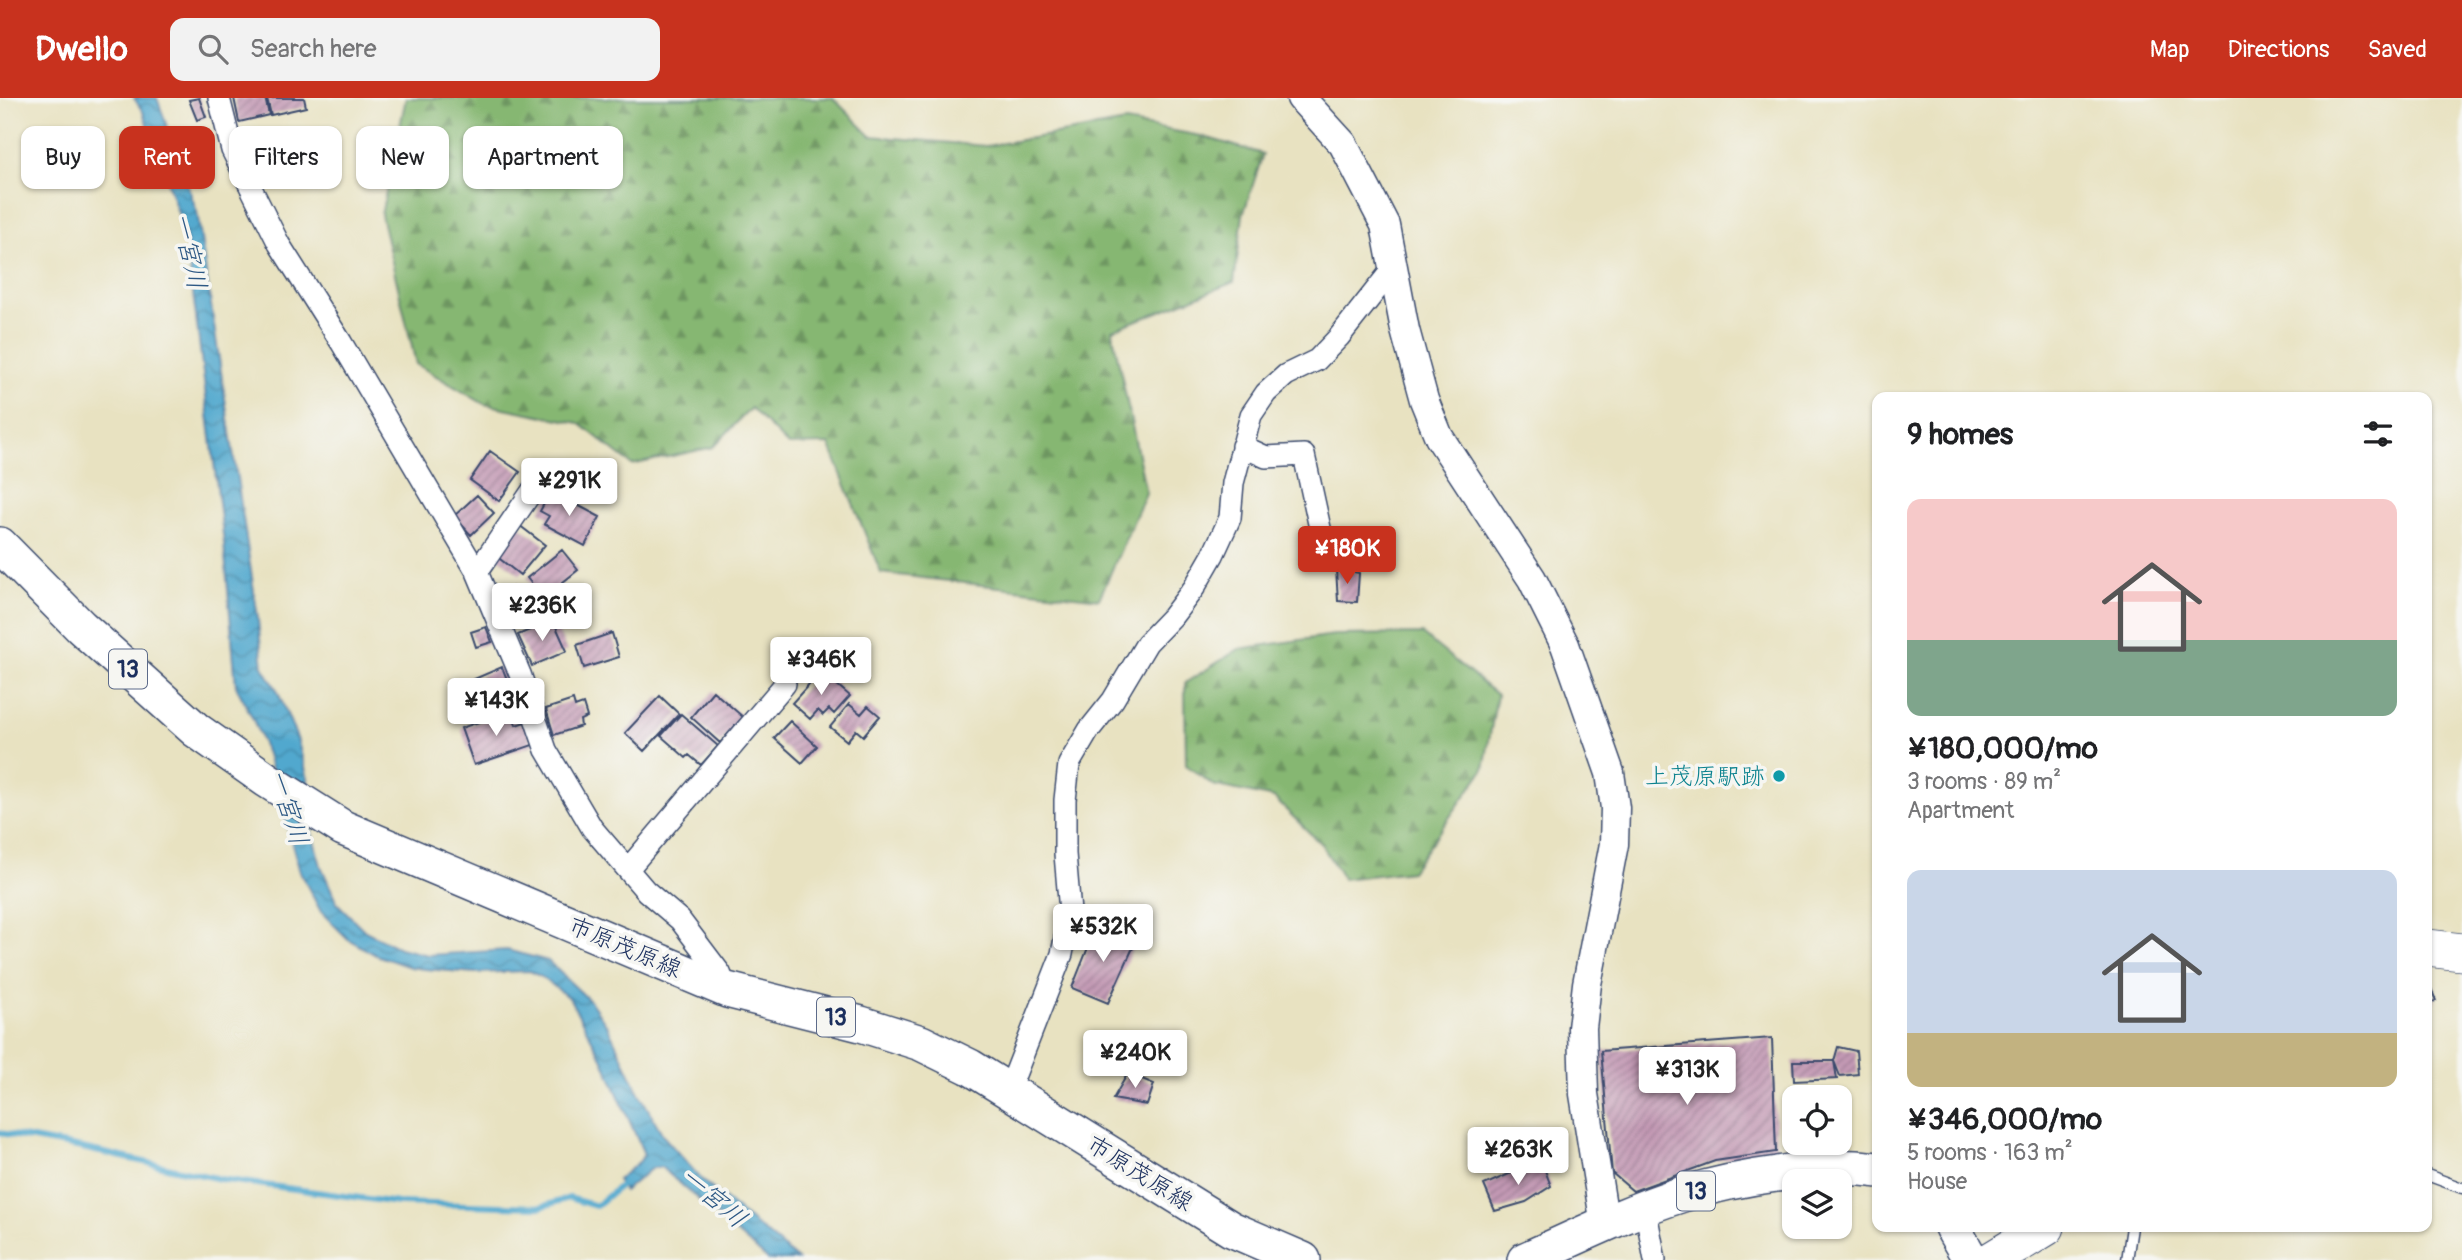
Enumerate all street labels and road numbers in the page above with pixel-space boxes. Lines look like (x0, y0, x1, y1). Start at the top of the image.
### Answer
road number: 13 (109, 650, 147, 688)
street label: 市原茂原線 (564, 911, 686, 984)
road number: 13 (817, 998, 855, 1036)
street label: 市原茂原線 (1081, 1129, 1198, 1218)
road number: 13 (1677, 1172, 1715, 1210)

